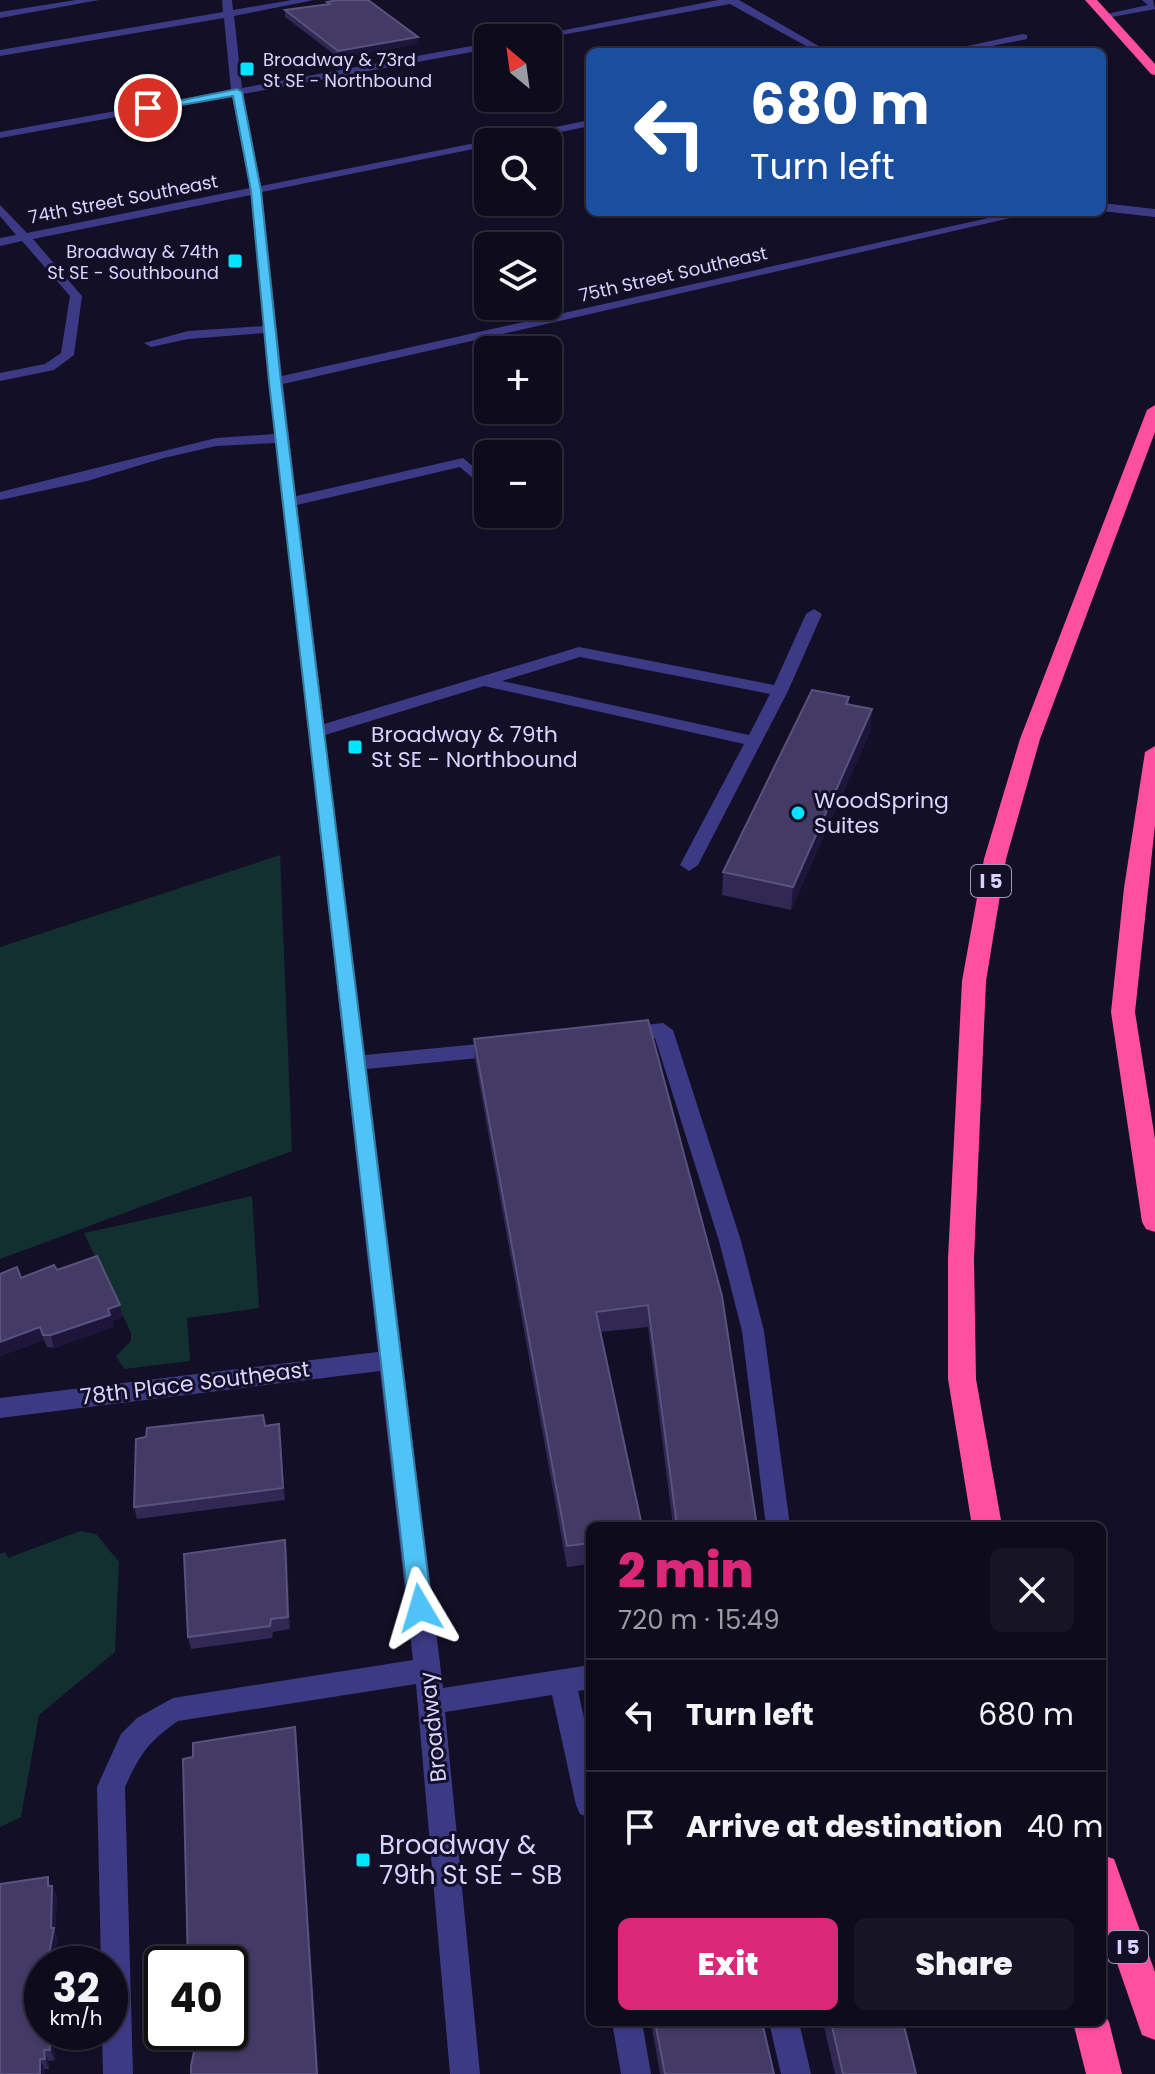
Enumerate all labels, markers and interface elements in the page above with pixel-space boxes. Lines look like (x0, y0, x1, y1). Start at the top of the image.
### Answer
north arrow (474, 24, 562, 112)
map controls (474, 24, 562, 528)
place label: Broadway & 73rd St SE - Northbound (263, 47, 432, 93)
marker: Broadway & 73rd St SE - Northbound (238, 60, 256, 78)
text: 680 m (750, 65, 930, 144)
pin (114, 74, 182, 142)
icon: left (618, 80, 722, 184)
icon: arrive (126, 86, 170, 130)
button: search (474, 128, 562, 216)
text: Turn left (750, 141, 895, 192)
street label: 74th Street Southeast (26, 168, 220, 230)
button: layers (474, 232, 562, 320)
place label: Broadway & 74th St SE - Southbound (47, 239, 219, 285)
street label: 75th Street Southeast (576, 240, 770, 308)
marker: Broadway & 74th St SE - Southbound (226, 252, 244, 270)
button: + (474, 336, 562, 424)
button: − (474, 440, 562, 528)
place label: Broadway & 79th St SE - Northbound (371, 719, 578, 775)
marker: Broadway & 79th St SE - Northbound (346, 738, 364, 756)
place label: WoodSpring Suites (814, 785, 949, 841)
marker: WoodSpring Suites (789, 804, 807, 822)
road number: I 5 (971, 865, 1011, 897)
street label: 78th Place Southeast (79, 1354, 311, 1412)
text: 2 min (618, 1537, 753, 1604)
button: close (990, 1548, 1074, 1632)
position arrow (378, 1566, 462, 1650)
text: 720 m · 15:49 (618, 1602, 780, 1638)
street label: Broadway (412, 1670, 454, 1784)
icon: left (618, 1693, 662, 1737)
text: Turn left (686, 1693, 814, 1736)
text: 680 m (978, 1693, 1074, 1736)
icon: arrive (618, 1805, 662, 1849)
text: Arrive at destination (686, 1805, 1003, 1848)
text: 40 m (1027, 1805, 1103, 1848)
place label: Broadway & 79th St SE - SB (379, 1827, 562, 1893)
marker: Broadway & 79th St SE - SB (354, 1851, 372, 1869)
button: Exit (618, 1918, 838, 2010)
button: Share (854, 1918, 1074, 2010)
road number: I 5 (1108, 1931, 1148, 1963)
speed limit sign: 40 (144, 1946, 248, 2050)
text: 32 (52, 1960, 100, 2016)
text: km/h (49, 2004, 103, 2032)

